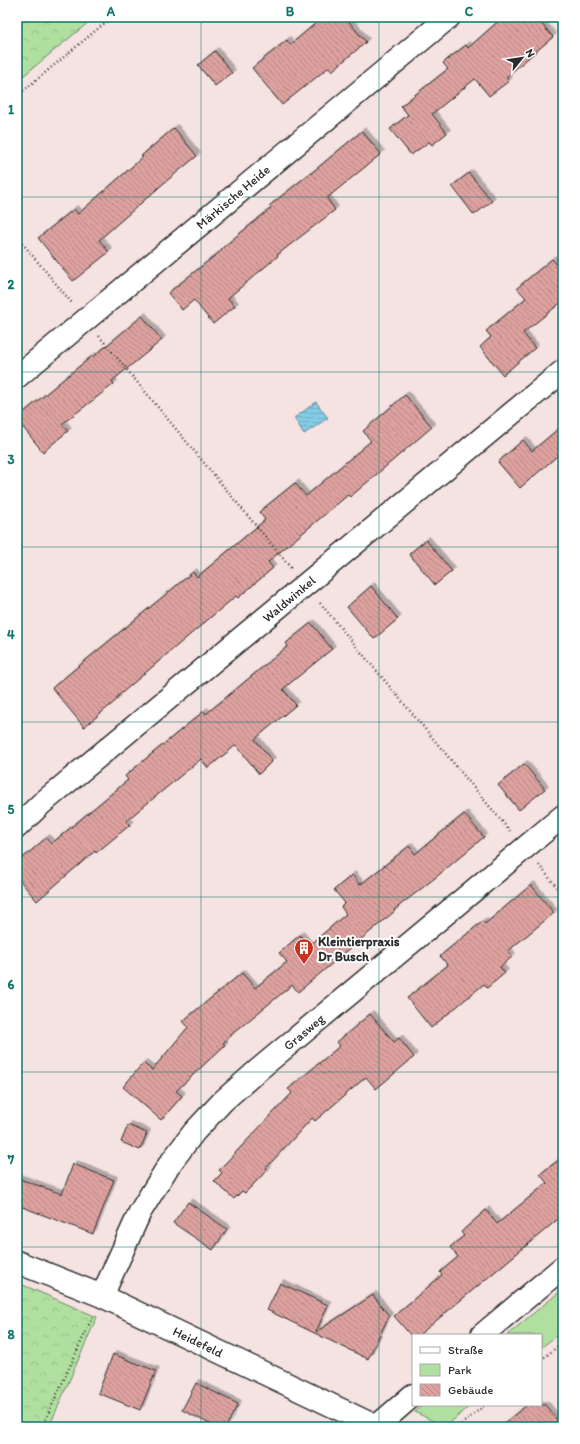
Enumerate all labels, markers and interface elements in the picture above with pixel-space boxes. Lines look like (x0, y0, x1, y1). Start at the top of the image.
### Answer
text: A (106, 4, 116, 19)
text: B (286, 4, 295, 19)
text: C (465, 4, 474, 19)
north arrow (502, 38, 542, 78)
text: N (523, 47, 538, 60)
text: 1 (8, 102, 14, 117)
street label: Märkische Heide (193, 162, 273, 232)
text: 2 (8, 277, 15, 292)
text: 3 (7, 452, 15, 467)
street label: Waldwinkel (260, 572, 319, 625)
text: 4 (7, 627, 15, 642)
text: 5 (8, 802, 15, 817)
place label: Kleintierpraxis Dr Busch (318, 934, 400, 964)
building icon: Kleintierpraxis Dr Busch (293, 937, 315, 965)
text: 6 (8, 977, 15, 992)
street label: Grasweg (281, 1010, 328, 1053)
text: 7 (7, 1152, 15, 1167)
street label: Heidefeld (170, 1323, 226, 1361)
text: 8 (7, 1327, 15, 1342)
legend (412, 1334, 542, 1406)
text: Straße (448, 1343, 483, 1357)
text: Park (448, 1363, 472, 1377)
text: Gebäude (448, 1383, 493, 1397)

